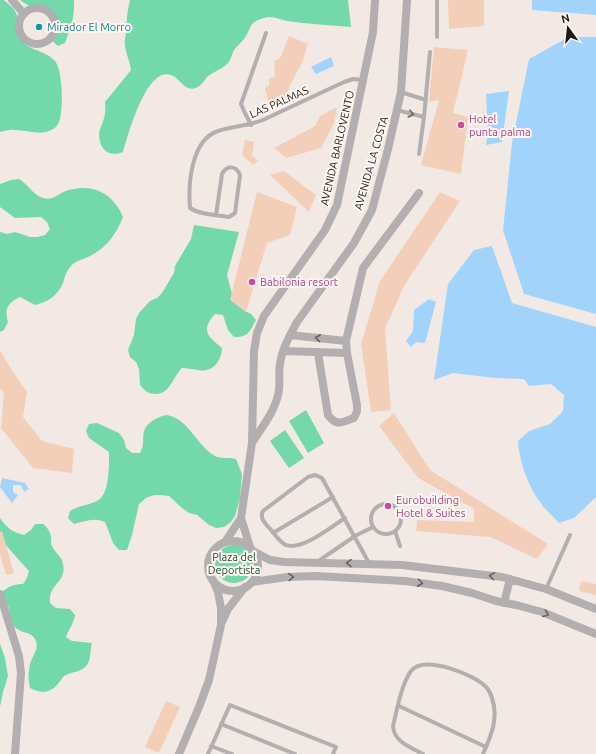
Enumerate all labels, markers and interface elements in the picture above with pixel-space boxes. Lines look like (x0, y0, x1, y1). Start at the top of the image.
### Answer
north arrow (548, 8, 588, 48)
text: N (560, 11, 571, 25)
place label: Mirador El Morro (47, 21, 131, 33)
marker: Mirador El Morro (34, 22, 44, 32)
street label: LAS PALMAS (248, 84, 310, 120)
street label: AVENIDA BARLOVENTO (318, 89, 356, 207)
one-way arrow (407, 109, 414, 117)
place label: Hotel punta palma (469, 113, 531, 138)
street label: AVENIDA LA COSTA (352, 114, 390, 211)
marker: Hotel punta palma (456, 120, 466, 130)
place label: Babilonia resort (260, 276, 339, 288)
marker: Babilonia resort (247, 277, 257, 287)
one-way arrow (315, 334, 321, 343)
place label: Eurobuilding Hotel & Suites (396, 494, 466, 519)
marker: Eurobuilding Hotel & Suites (383, 501, 393, 511)
park label: Plaza del Deportista (208, 551, 260, 576)
one-way arrow (346, 559, 352, 567)
one-way arrow (489, 572, 495, 581)
one-way arrow (288, 573, 294, 581)
one-way arrow (417, 578, 423, 587)
one-way arrow (543, 610, 550, 618)

